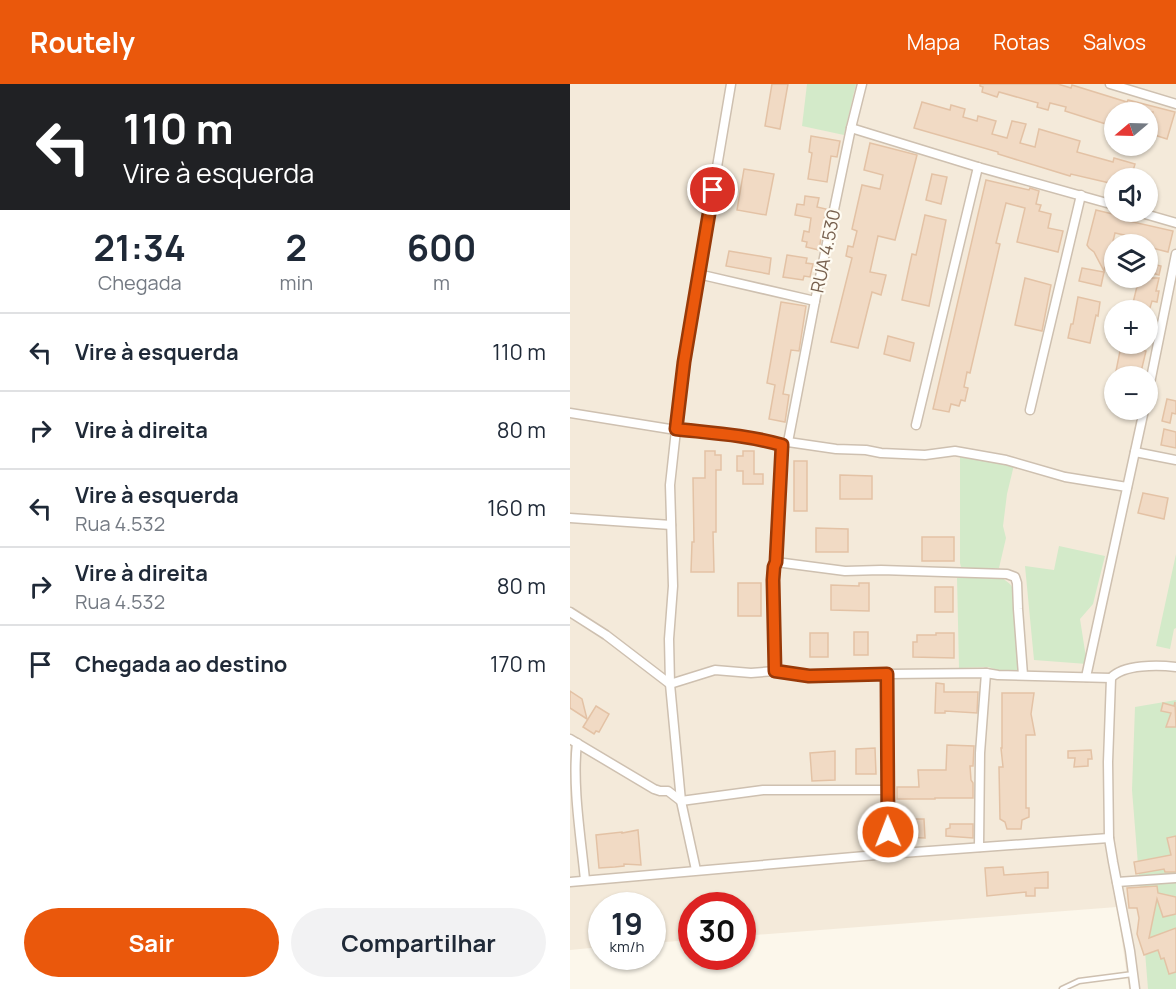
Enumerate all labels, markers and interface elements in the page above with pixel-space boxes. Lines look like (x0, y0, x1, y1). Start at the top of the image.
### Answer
text: Routely (30, 23, 135, 61)
text: Mapa (907, 28, 960, 56)
text: Rotas (993, 28, 1050, 56)
text: Salvos (1083, 28, 1146, 56)
text: 110 m (123, 99, 234, 157)
north arrow (1104, 102, 1158, 156)
map controls (1104, 102, 1158, 420)
icon: left (24, 108, 102, 186)
text: Vire à esquerda (123, 154, 314, 191)
pin (687, 164, 738, 215)
button: sound (1104, 168, 1158, 222)
icon: arrive (696, 173, 729, 206)
street label: RUA 4.530 (804, 207, 846, 295)
text: 21:34 (94, 223, 186, 272)
text: 2 (286, 223, 307, 272)
text: 600 (407, 223, 476, 272)
button: layers (1104, 234, 1158, 288)
text: Chegada (98, 269, 182, 296)
text: min (280, 269, 313, 296)
text: m (433, 269, 450, 296)
button: + (1104, 300, 1158, 354)
icon: left (24, 336, 57, 369)
text: Vire à esquerda (75, 337, 239, 367)
text: 110 m (492, 337, 546, 367)
button: − (1104, 366, 1158, 420)
icon: right (24, 414, 57, 447)
text: Vire à direita (75, 415, 208, 445)
text: 80 m (497, 415, 546, 445)
text: Vire à esquerda (75, 480, 239, 510)
icon: left (24, 492, 57, 525)
text: 160 m (487, 493, 546, 523)
text: Rua 4.532 (75, 510, 165, 537)
text: Vire à direita (75, 558, 208, 588)
icon: right (24, 570, 57, 603)
text: 80 m (497, 571, 546, 601)
text: Rua 4.532 (75, 588, 165, 615)
icon: arrive (24, 648, 57, 681)
text: Chegada ao destino (75, 649, 287, 679)
text: 170 m (490, 649, 546, 679)
position arrow (856, 800, 920, 864)
speed limit sign: 30 (678, 892, 756, 970)
text: 19 (611, 903, 643, 944)
button: Sair (24, 908, 279, 977)
button: Compartilhar (291, 908, 546, 977)
text: km/h (610, 936, 644, 957)

